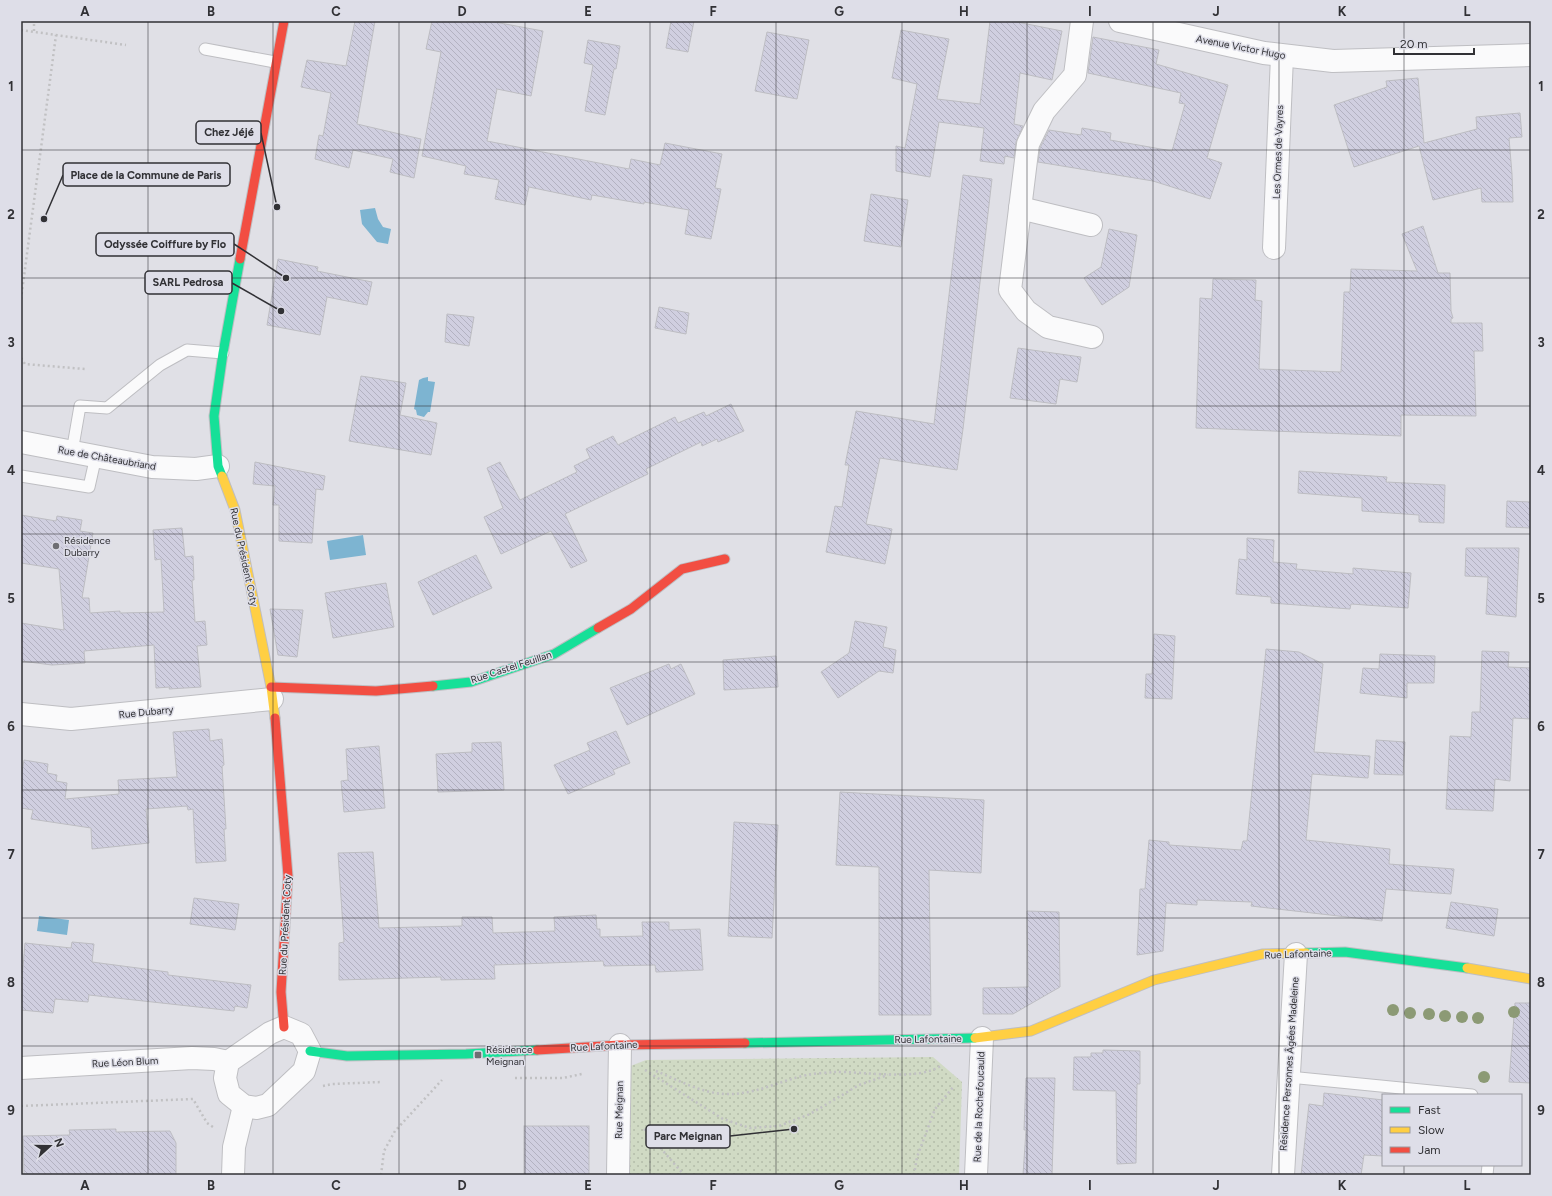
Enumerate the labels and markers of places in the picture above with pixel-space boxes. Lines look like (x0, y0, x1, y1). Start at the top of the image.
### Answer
callout: Chez Jéjé (196, 121, 261, 144)
callout: Place de la Commune de Paris (63, 163, 230, 186)
callout: Odyssée Coiffure by Flo (96, 233, 234, 256)
callout: SARL Pedrosa (145, 271, 232, 294)
place label: Résidence Dubarry (64, 534, 111, 559)
marker: Résidence Dubarry (51, 541, 61, 551)
place label: Résidence Meignan (486, 1043, 533, 1068)
marker: Résidence Meignan (473, 1050, 483, 1060)
callout: Parc Meignan (646, 1125, 730, 1148)

